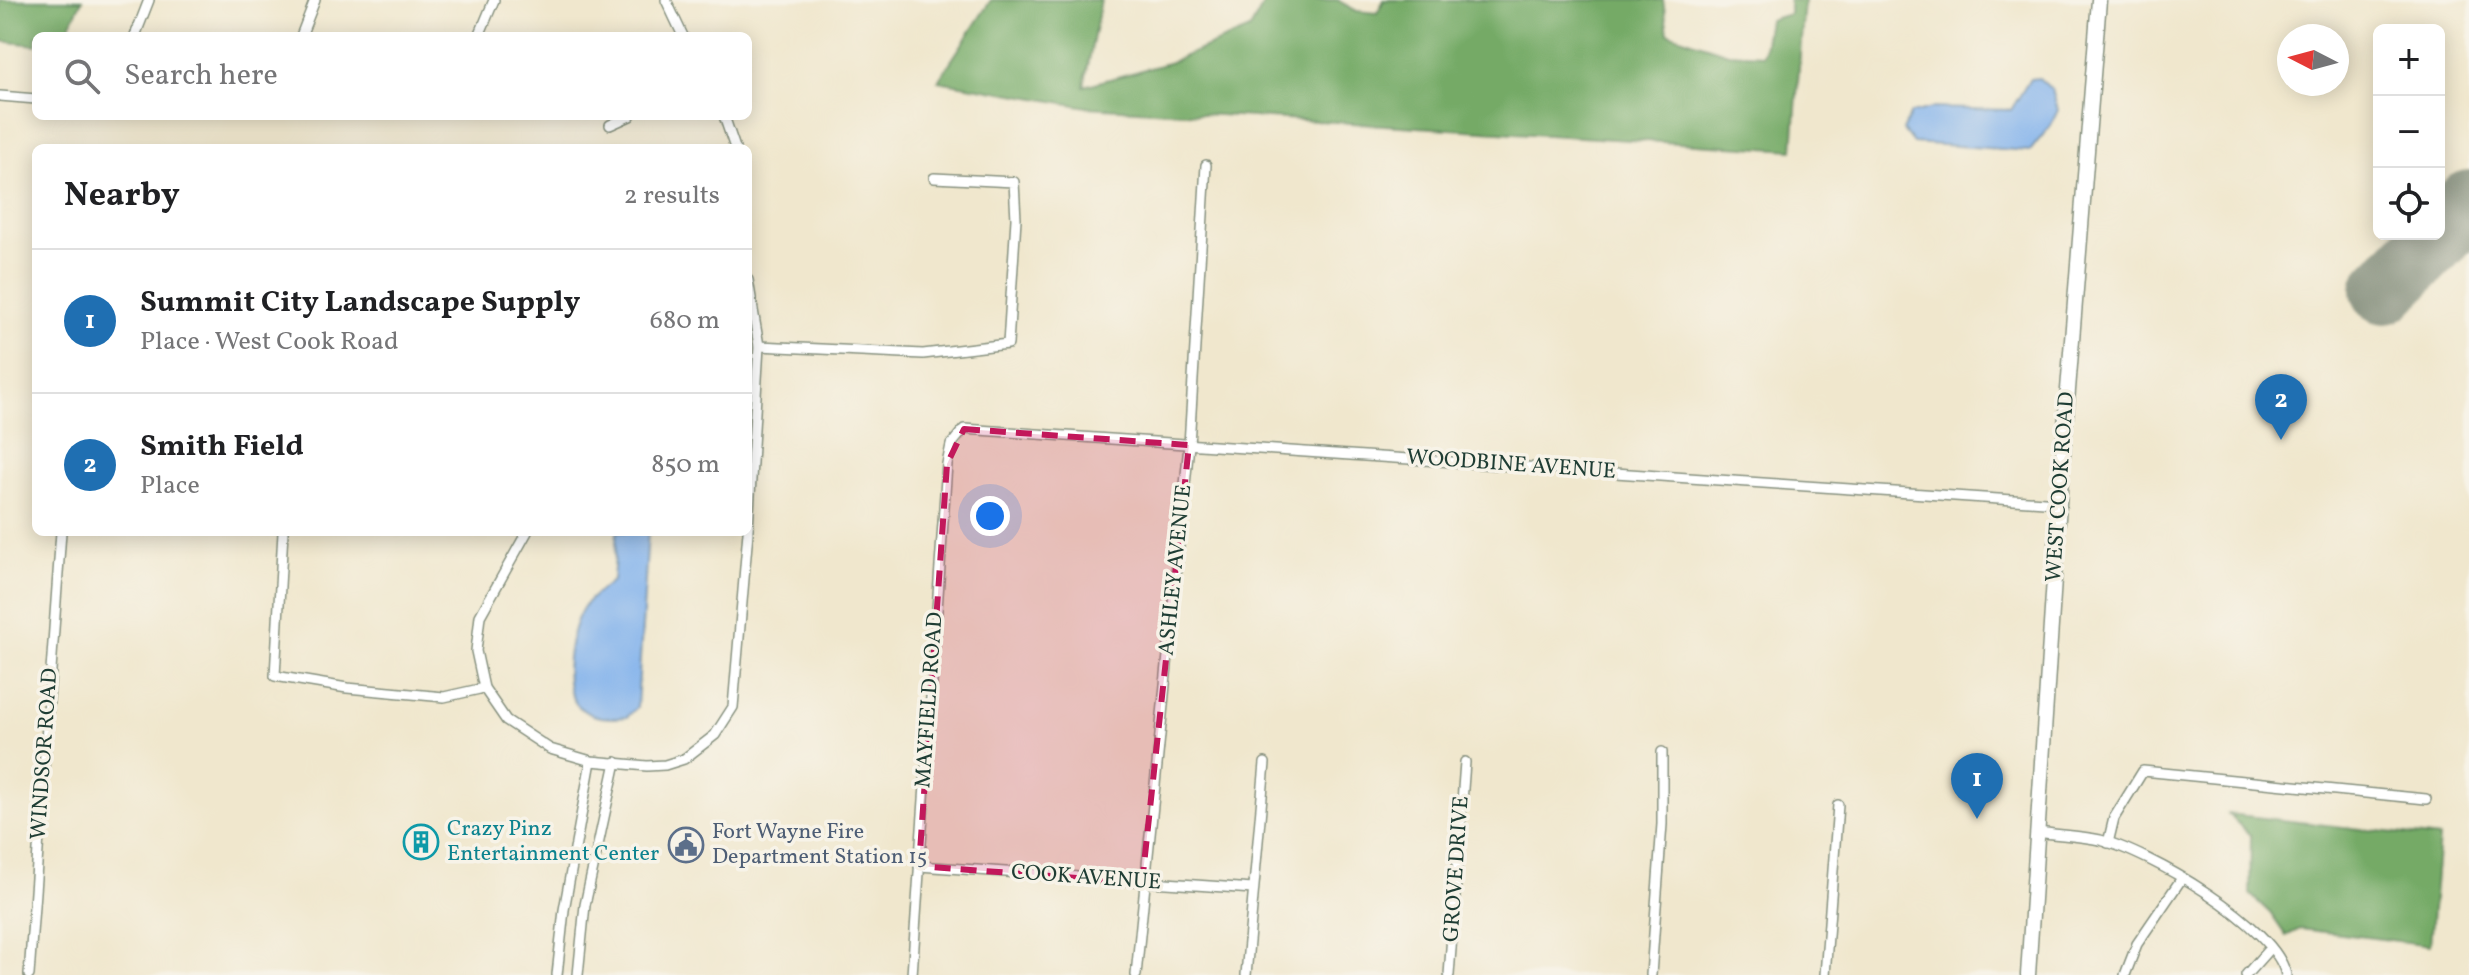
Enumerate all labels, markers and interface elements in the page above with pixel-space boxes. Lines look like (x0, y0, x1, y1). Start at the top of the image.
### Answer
north arrow (2277, 24, 2349, 96)
map controls (2373, 24, 2445, 240)
button: + (2373, 24, 2445, 96)
search box (32, 32, 752, 120)
icon: search (60, 54, 104, 98)
text: Search here (124, 55, 278, 97)
button: − (2373, 96, 2445, 168)
button: locate (2373, 168, 2445, 240)
text: Nearby (64, 173, 180, 220)
text: 2 results (624, 178, 720, 214)
text: Summit City Landscape Supply (140, 282, 580, 324)
text: 1 (85, 303, 95, 339)
text: 680 m (650, 303, 720, 339)
text: Place · West Cook Road (140, 324, 399, 360)
pin: 2 (2255, 374, 2307, 440)
street label: WEST COOK ROAD (2039, 391, 2083, 583)
text: Smith Field (140, 426, 304, 468)
street label: WOODBINE AVENUE (1405, 442, 1617, 488)
text: 2 (83, 447, 97, 483)
text: 850 m (651, 447, 720, 483)
text: Place (140, 468, 200, 504)
street label: ASHLEY AVENUE (1152, 483, 1200, 657)
your location (970, 496, 1010, 536)
street label: MAYFIELD ROAD (908, 611, 952, 789)
street label: WINDSOR ROAD (24, 667, 66, 841)
pin: 1 (1951, 753, 2003, 819)
street label: GROVE DRIVE (1436, 795, 1478, 943)
place label: Crazy Pinz Entertainment Center (447, 814, 659, 870)
place label: Fort Wayne Fire Department Station 15 (712, 817, 927, 873)
building icon: Crazy Pinz Entertainment Center (402, 823, 440, 861)
public building icon: Fort Wayne Fire Department Station 15 (667, 826, 705, 864)
street label: COOK AVENUE (1010, 857, 1162, 899)

